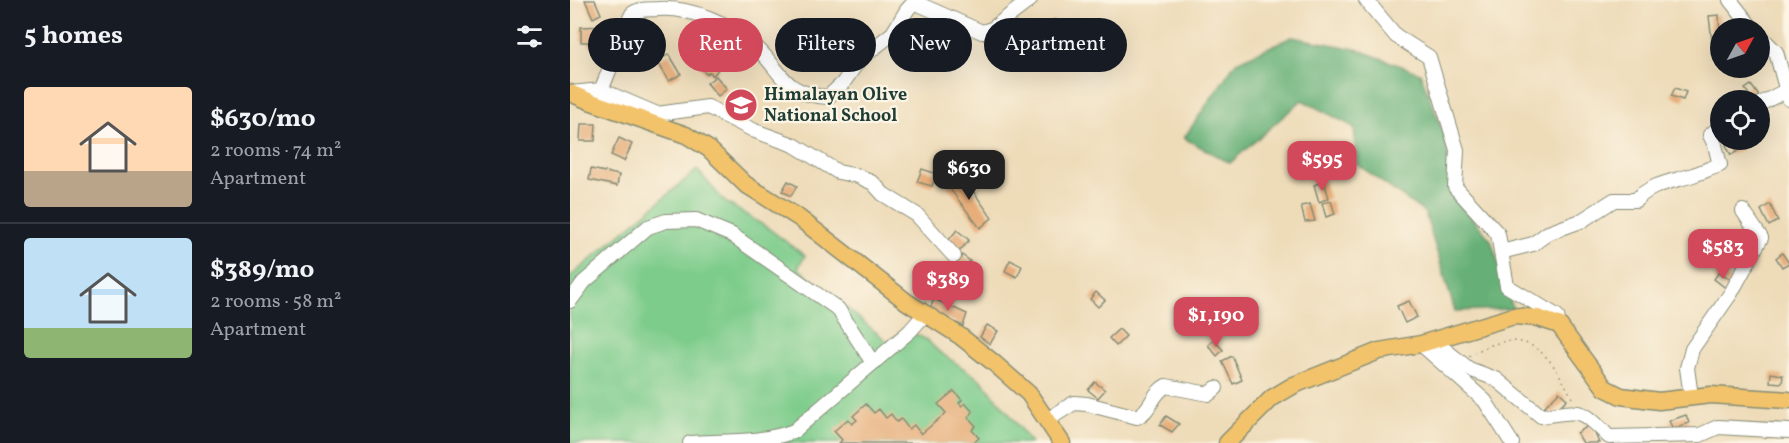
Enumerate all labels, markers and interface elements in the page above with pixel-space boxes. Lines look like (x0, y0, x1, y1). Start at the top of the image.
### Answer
text: 5 homes (24, 18, 123, 54)
chip: Buy (588, 18, 666, 72)
chip: Rent (678, 18, 763, 72)
chip: Filters (775, 18, 876, 72)
chip: New (888, 18, 972, 72)
chip: Apartment (984, 18, 1127, 72)
north arrow (1710, 18, 1770, 78)
map controls (1710, 18, 1770, 150)
icon: filters (513, 20, 546, 53)
place label: Himalayan Olive National School (764, 83, 907, 129)
school or university icon: Himalayan Olive National School (723, 87, 759, 123)
button: locate (1710, 90, 1770, 150)
text: $630/mo (210, 101, 316, 137)
icon: home (72, 111, 144, 183)
text: 2 rooms · 74 m² (210, 137, 341, 165)
pin: $595 (1286, 141, 1358, 192)
text: $595 (1301, 146, 1343, 174)
pin: $630 (933, 150, 1005, 201)
text: $630 (947, 155, 991, 183)
text: Apartment (210, 165, 306, 193)
pin: $583 (1687, 229, 1759, 280)
text: $583 (1702, 234, 1744, 262)
text: $389/mo (210, 252, 314, 288)
pin: $389 (912, 261, 984, 312)
icon: home (72, 262, 144, 334)
text: $389 (926, 266, 970, 294)
text: 2 rooms · 58 m² (210, 288, 341, 316)
pin: $1,190 (1167, 297, 1265, 348)
text: $1,190 (1188, 302, 1244, 330)
text: Apartment (210, 316, 306, 344)

